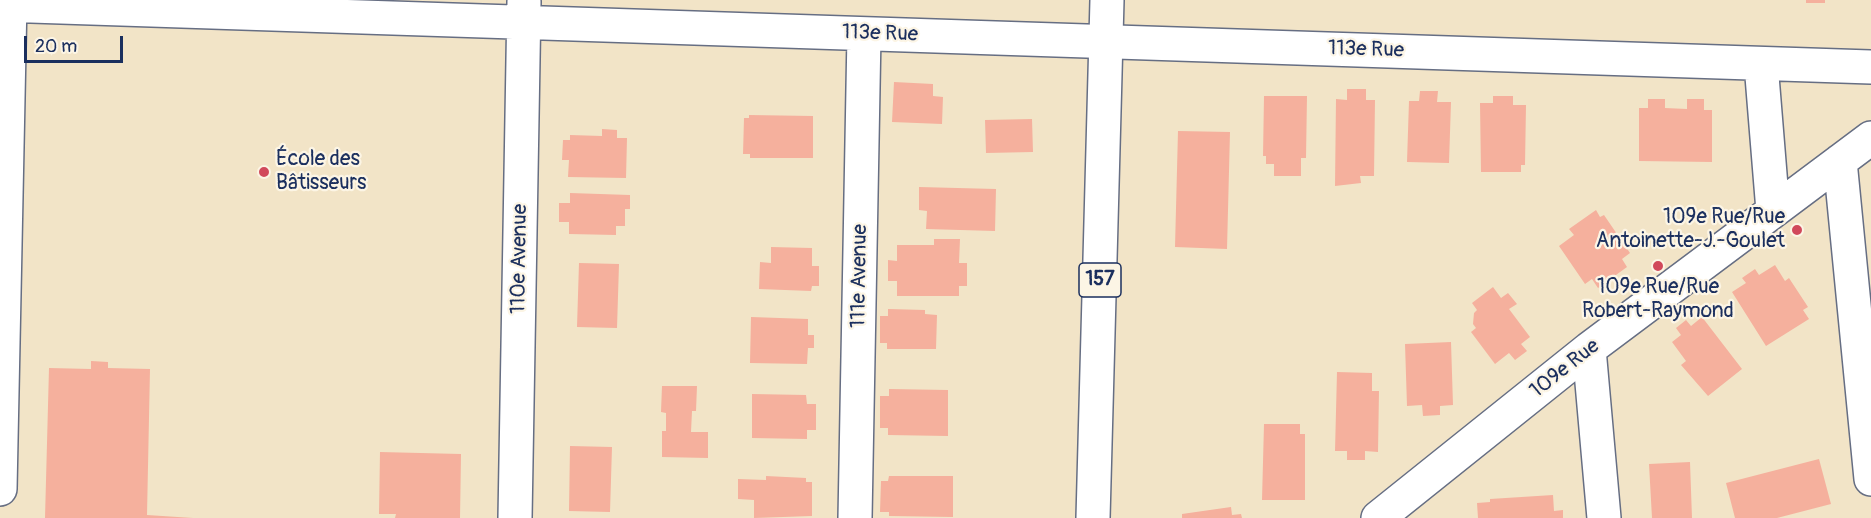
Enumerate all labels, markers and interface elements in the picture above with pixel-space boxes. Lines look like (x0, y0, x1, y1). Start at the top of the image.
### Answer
street label: 113e Rue (842, 20, 918, 48)
scale bar (27, 24, 126, 62)
text: 20 m (35, 35, 77, 58)
street label: 113e Rue (1328, 36, 1404, 64)
place label: École des Bâtisseurs (276, 147, 366, 197)
marker: École des Bâtisseurs (257, 165, 271, 179)
street label: 110e Avenue (506, 204, 534, 314)
place label: 109e Rue/Rue Antoinette-J.-Goulet (1596, 205, 1785, 255)
marker: 109e Rue/Rue Antoinette-J.-Goulet (1790, 223, 1804, 237)
street label: 111e Avenue (846, 224, 874, 328)
marker: 109e Rue/Rue Robert-Raymond (1651, 259, 1665, 273)
road number: 157 (1079, 263, 1121, 297)
place label: 109e Rue/Rue Robert-Raymond (1582, 275, 1734, 325)
street label: 109e Rue (1525, 334, 1605, 404)

